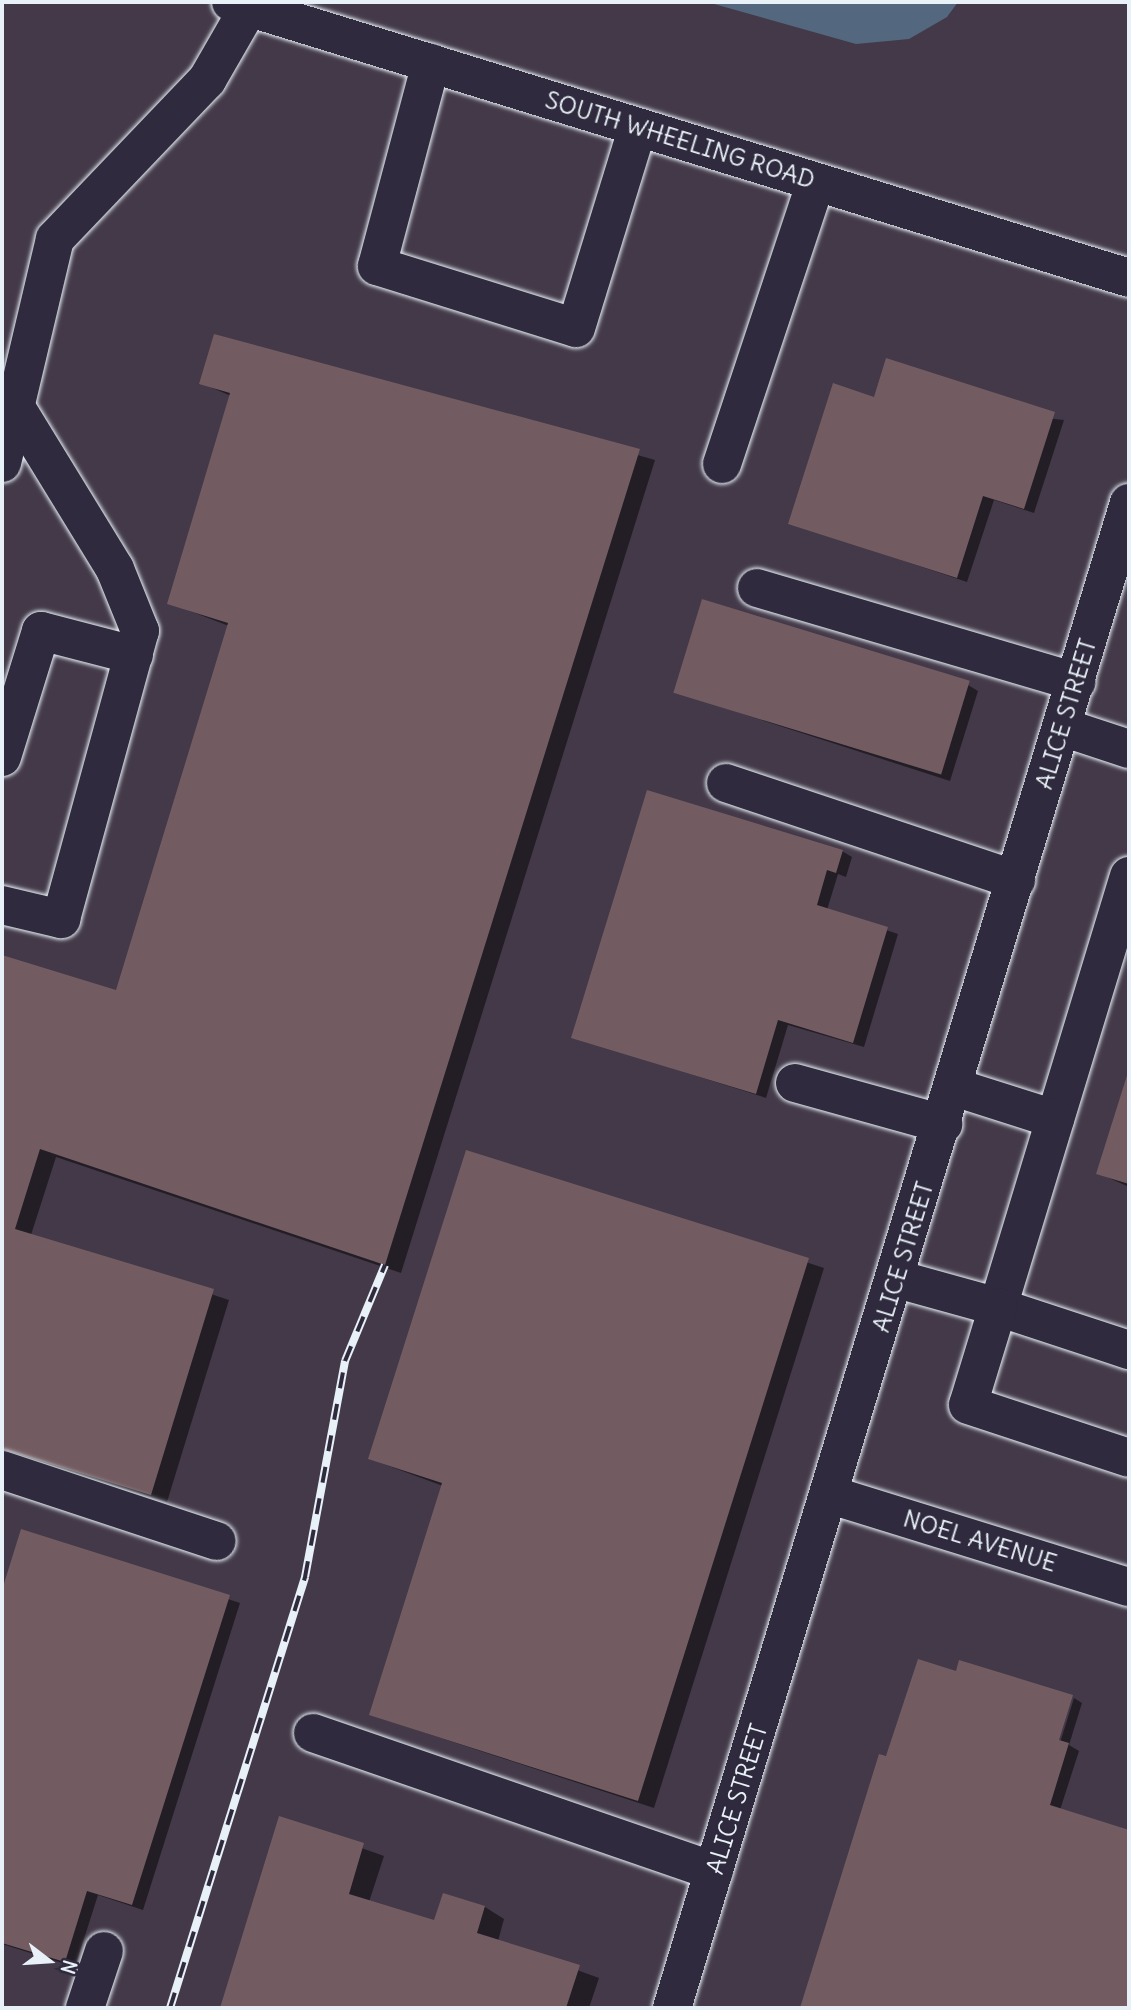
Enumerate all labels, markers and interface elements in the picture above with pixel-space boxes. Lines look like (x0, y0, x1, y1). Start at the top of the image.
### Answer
street label: SOUTH WHEELING ROAD (542, 85, 818, 195)
street label: ALICE STREET (1029, 635, 1103, 793)
street label: ALICE STREET (866, 1178, 940, 1336)
street label: NOEL AVENUE (900, 1504, 1060, 1578)
street label: ALICE STREET (700, 1720, 774, 1878)
north arrow (14, 1926, 84, 1996)
text: N (56, 1957, 82, 1977)

